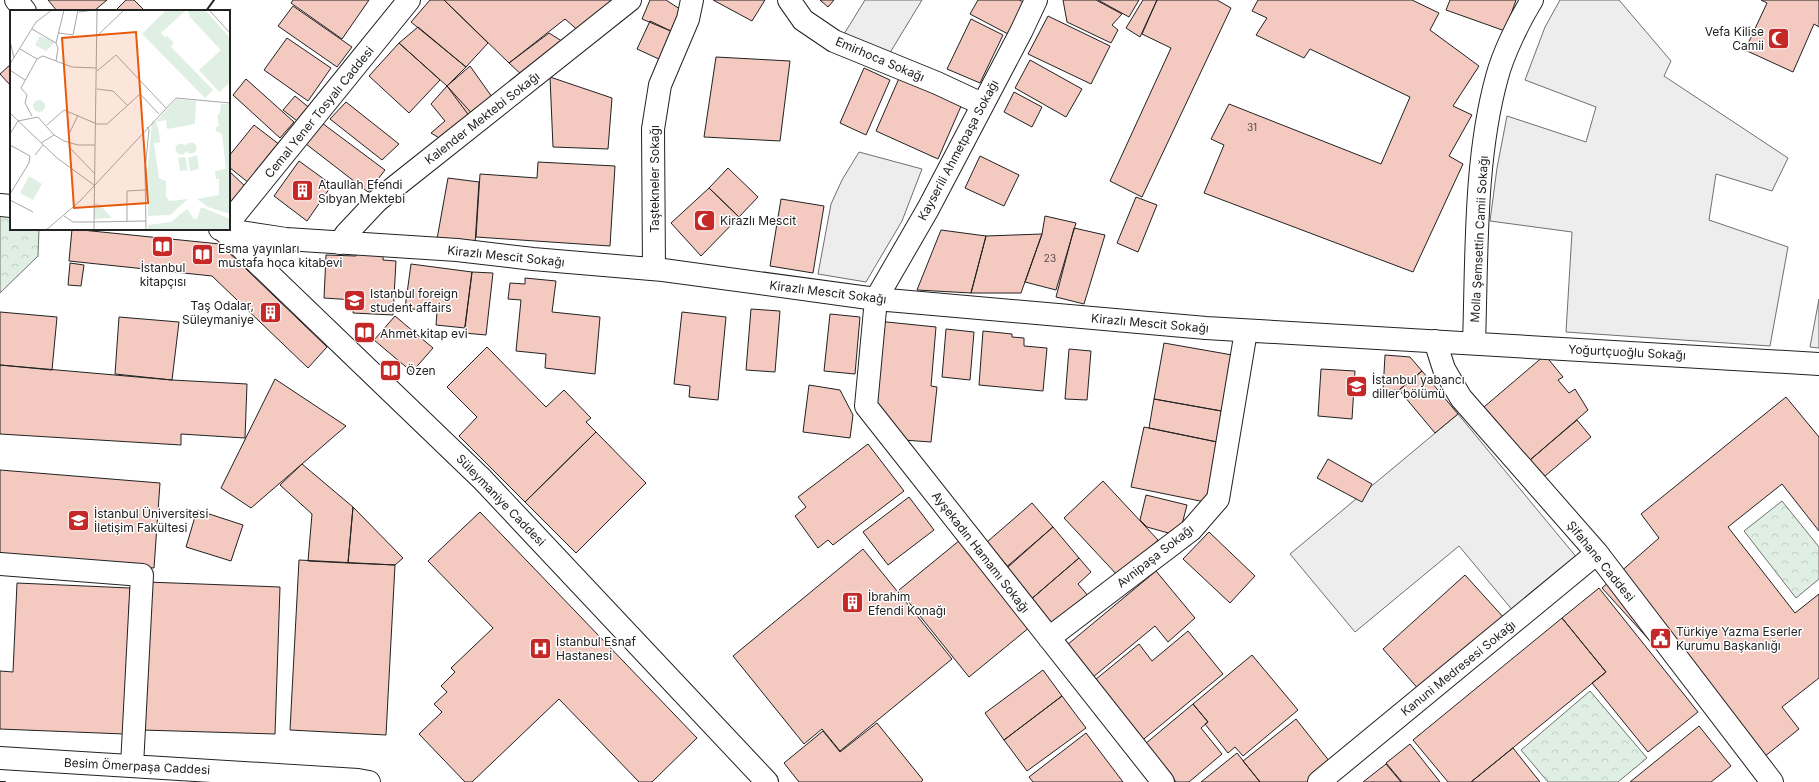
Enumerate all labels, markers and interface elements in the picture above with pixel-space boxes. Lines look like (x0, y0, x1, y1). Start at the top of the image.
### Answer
inset map (10, 10, 230, 230)
place label: Vefa Kilise Camii (1705, 24, 1764, 53)
mosque icon: Vefa Kilise Camii (1766, 25, 1792, 51)
street label: Emirhoca Sokağı (833, 33, 927, 85)
street label: Cemal Yener Tosyalı Caddesi (261, 43, 377, 181)
street label: Kalender Mektebi Sokağı (422, 69, 542, 167)
street label: Kayserili Ahmetpaşa Sokağı (914, 77, 1002, 223)
house number: 31 (1247, 121, 1257, 133)
street label: Taştekneler Sokağı (647, 125, 662, 233)
street label: Molla Şemsettin Camii Sokağı (1467, 155, 1491, 323)
place label: Ataullah Efendi Sıbyan Mektebi (318, 177, 405, 206)
building icon: Ataullah Efendi Sıbyan Mektebi (290, 178, 316, 204)
mosque icon: Kirazlı Mescit (692, 207, 718, 233)
place label: Kirazlı Mescit (720, 213, 796, 228)
library icon: İstanbul kitapçısı (150, 233, 176, 259)
place label: Esma yayınları mustafa hoca kitabevi (218, 241, 342, 270)
library icon: Esma yayınları mustafa hoca kitabevi (189, 242, 215, 268)
street label: Kirazlı Mescit Sokağı (447, 242, 565, 270)
house number: 23 (1044, 252, 1056, 264)
place label: İstanbul kitapçısı (140, 260, 186, 289)
street label: Kirazlı Mescit Sokağı (769, 277, 887, 307)
place label: Istanbul foreign student affairs (370, 286, 458, 315)
school or university icon: Istanbul foreign student affairs (341, 287, 367, 313)
place label: Taş Odalar, Süleymaniye (182, 298, 254, 327)
building icon: Taş Odalar, Süleymaniye (257, 299, 283, 325)
street label: Kirazlı Mescit Sokağı (1091, 310, 1209, 336)
library icon: Ahmet kitap evi (352, 320, 378, 346)
place label: Ahmet kitap evi (380, 326, 468, 341)
street label: Yoğurtçuoğlu Sokağı (1568, 341, 1686, 363)
library icon: Özen (377, 357, 403, 383)
place label: Özen (406, 363, 436, 378)
place label: İstanbul yabancı diller bölümü (1372, 372, 1465, 401)
school or university icon: İstanbul yabancı diller bölümü (1343, 373, 1369, 399)
street label: Süleymaniye Caddesi (453, 451, 549, 549)
street label: Ayşekadın Hamamı Sokağı (929, 488, 1033, 616)
place label: İstanbul Üniversitesi İletişim Fakültesi (94, 506, 208, 535)
school or university icon: İstanbul Üniversitesi İletişim Fakültesi (66, 507, 92, 533)
street label: Şifahane Caddesi (1564, 518, 1638, 604)
street label: Avnipaşa Sokağı (1114, 521, 1196, 591)
place label: İbrahim Efendi Konağı (868, 589, 946, 618)
building icon: İbrahim Efendi Konağı (839, 590, 865, 616)
street label: Kanuni Medresesi Sokağı (1398, 617, 1518, 719)
place label: Türkiye Yazma Eserler Kurumu Başkanlığı (1676, 624, 1803, 653)
public building icon: Türkiye Yazma Eserler Kurumu Başkanlığı (1647, 625, 1673, 651)
place label: İstanbul Esnaf Hastanesi (556, 634, 636, 663)
hospital icon: İstanbul Esnaf Hastanesi (528, 635, 554, 661)
street label: Besim Ömerpaşa Caddesi (63, 755, 211, 777)

